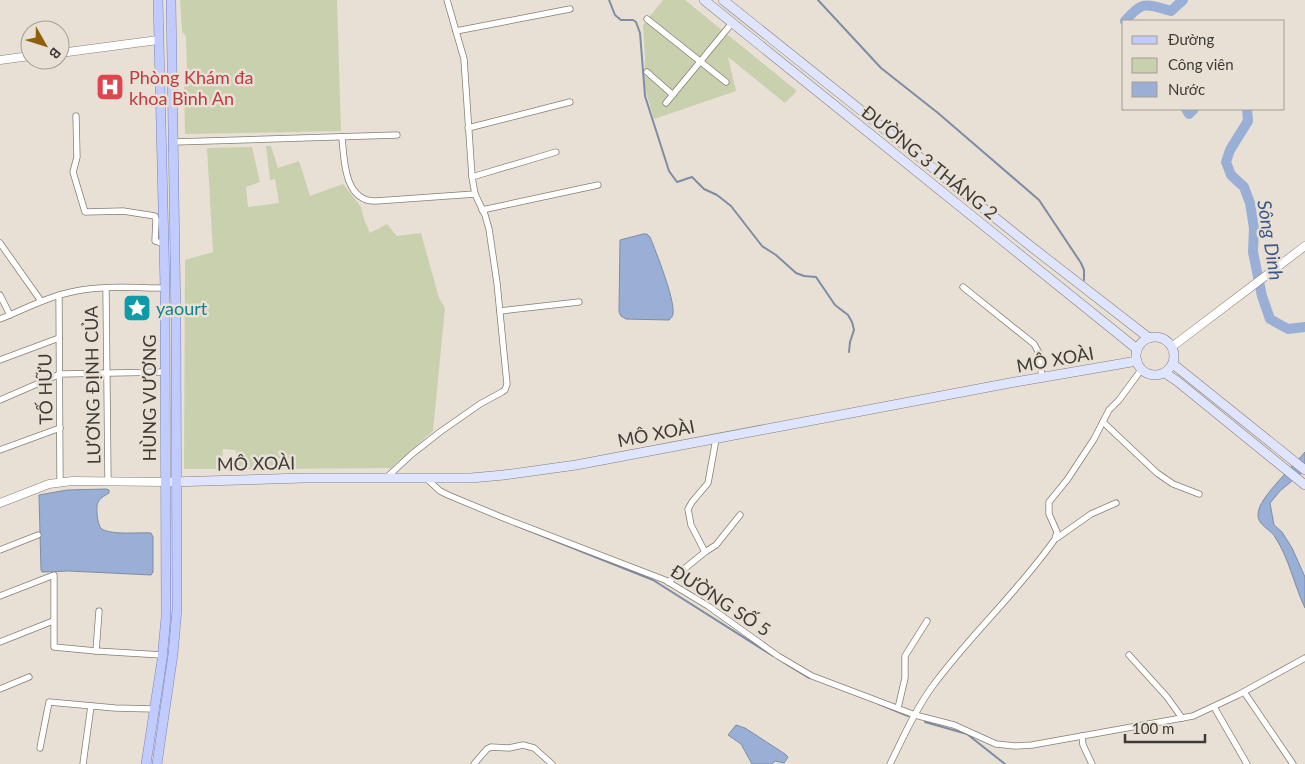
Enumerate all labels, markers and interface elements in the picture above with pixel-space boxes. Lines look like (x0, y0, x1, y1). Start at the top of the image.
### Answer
north arrow (20, 20, 70, 70)
legend (1122, 20, 1285, 110)
text: Đường (1168, 30, 1214, 48)
text: B (46, 45, 65, 62)
text: Công viên (1168, 55, 1234, 73)
place label: Phòng Khám đa khoa Bình An (129, 66, 253, 109)
hospital icon: Phòng Khám đa khoa Bình An (95, 72, 125, 102)
text: Nước (1168, 80, 1205, 98)
street label: ĐƯỜNG 3 THÁNG 2 (858, 100, 1002, 224)
water label: Sông Dinh (1253, 198, 1289, 282)
place icon: yaourt (122, 293, 152, 323)
place label: yaourt (156, 297, 208, 319)
street label: LƯƠNG ĐỊNH CỦA (80, 305, 104, 464)
street label: HÙNG VƯƠNG (138, 334, 160, 462)
street label: MÔ XOÀI (1015, 341, 1095, 377)
street label: TỐ HỮU (33, 353, 57, 425)
street label: MÔ XOÀI (616, 415, 696, 451)
street label: MÔ XOÀI (217, 451, 295, 475)
street label: ĐƯỜNG SỐ 5 (667, 560, 775, 640)
scale bar (1125, 712, 1205, 744)
text: 100 m (1132, 719, 1174, 737)

